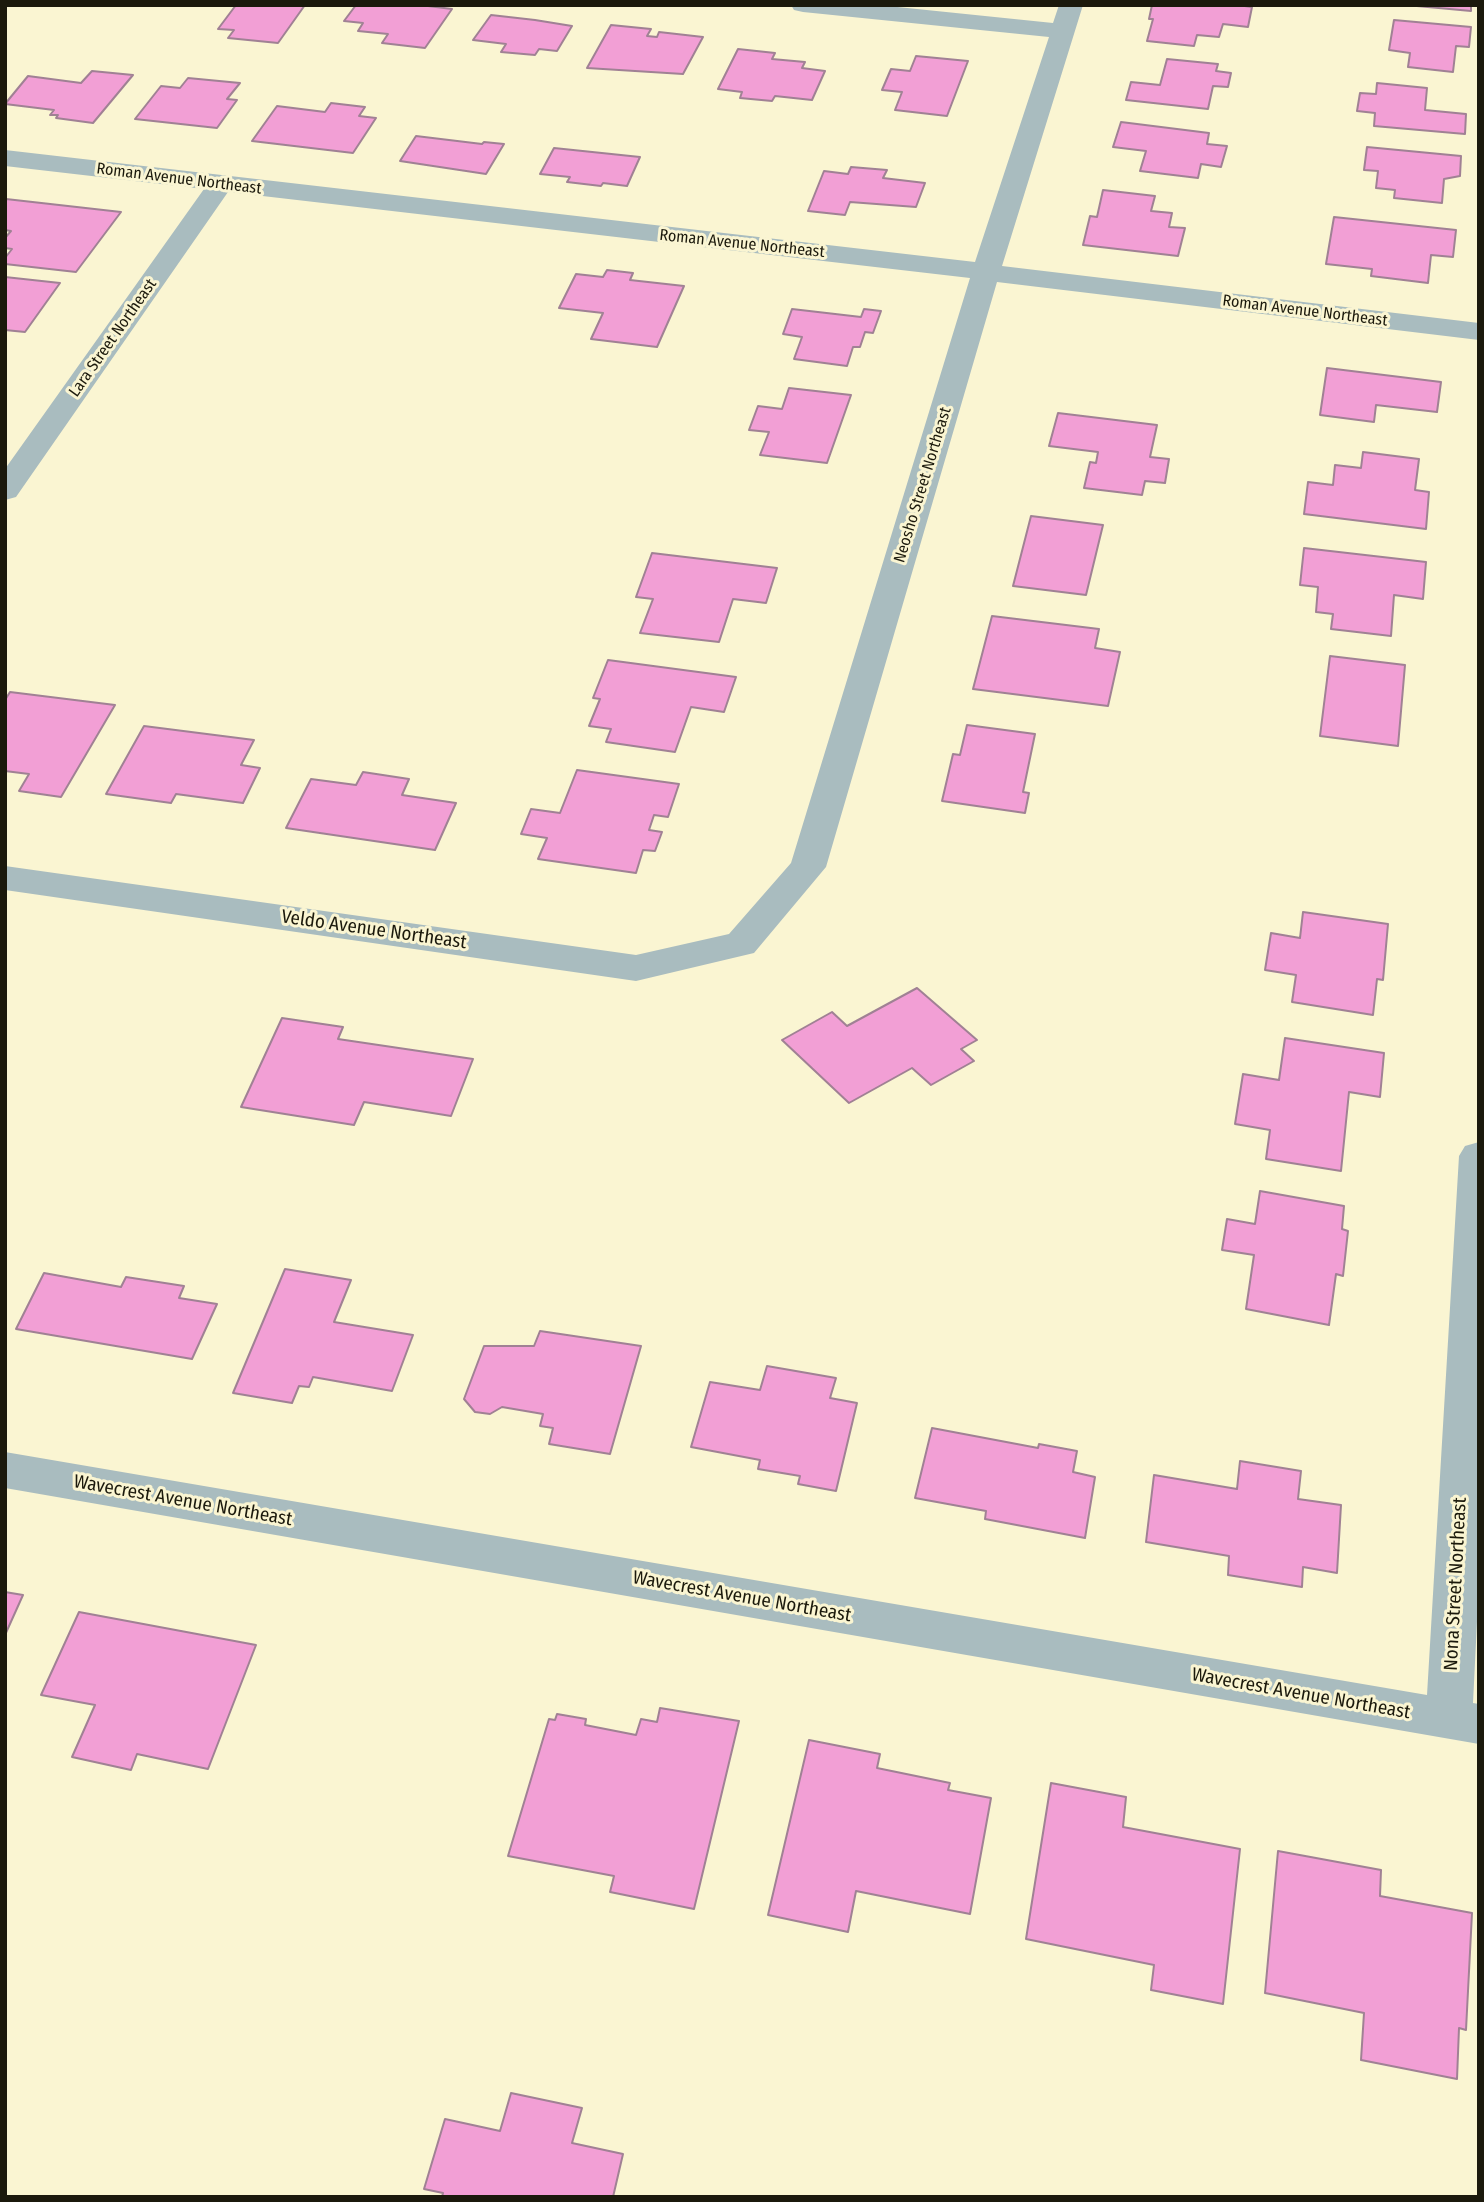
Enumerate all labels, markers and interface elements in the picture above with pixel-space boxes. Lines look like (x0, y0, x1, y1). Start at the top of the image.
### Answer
street label: Roman Avenue Northeast (95, 159, 263, 199)
street label: Roman Avenue Northeast (658, 226, 826, 262)
street label: Lara Street Northeast (65, 275, 161, 401)
street label: Roman Avenue Northeast (1221, 291, 1389, 331)
street label: Neosho Street Northeast (890, 405, 956, 565)
street label: Veldo Avenue Northeast (280, 906, 468, 954)
street label: Wavecrest Avenue Northeast (72, 1471, 294, 1531)
street label: Nona Street Northeast (1440, 1497, 1472, 1671)
street label: Wavecrest Avenue Northeast (631, 1567, 853, 1627)
street label: Wavecrest Avenue Northeast (1190, 1664, 1412, 1724)

